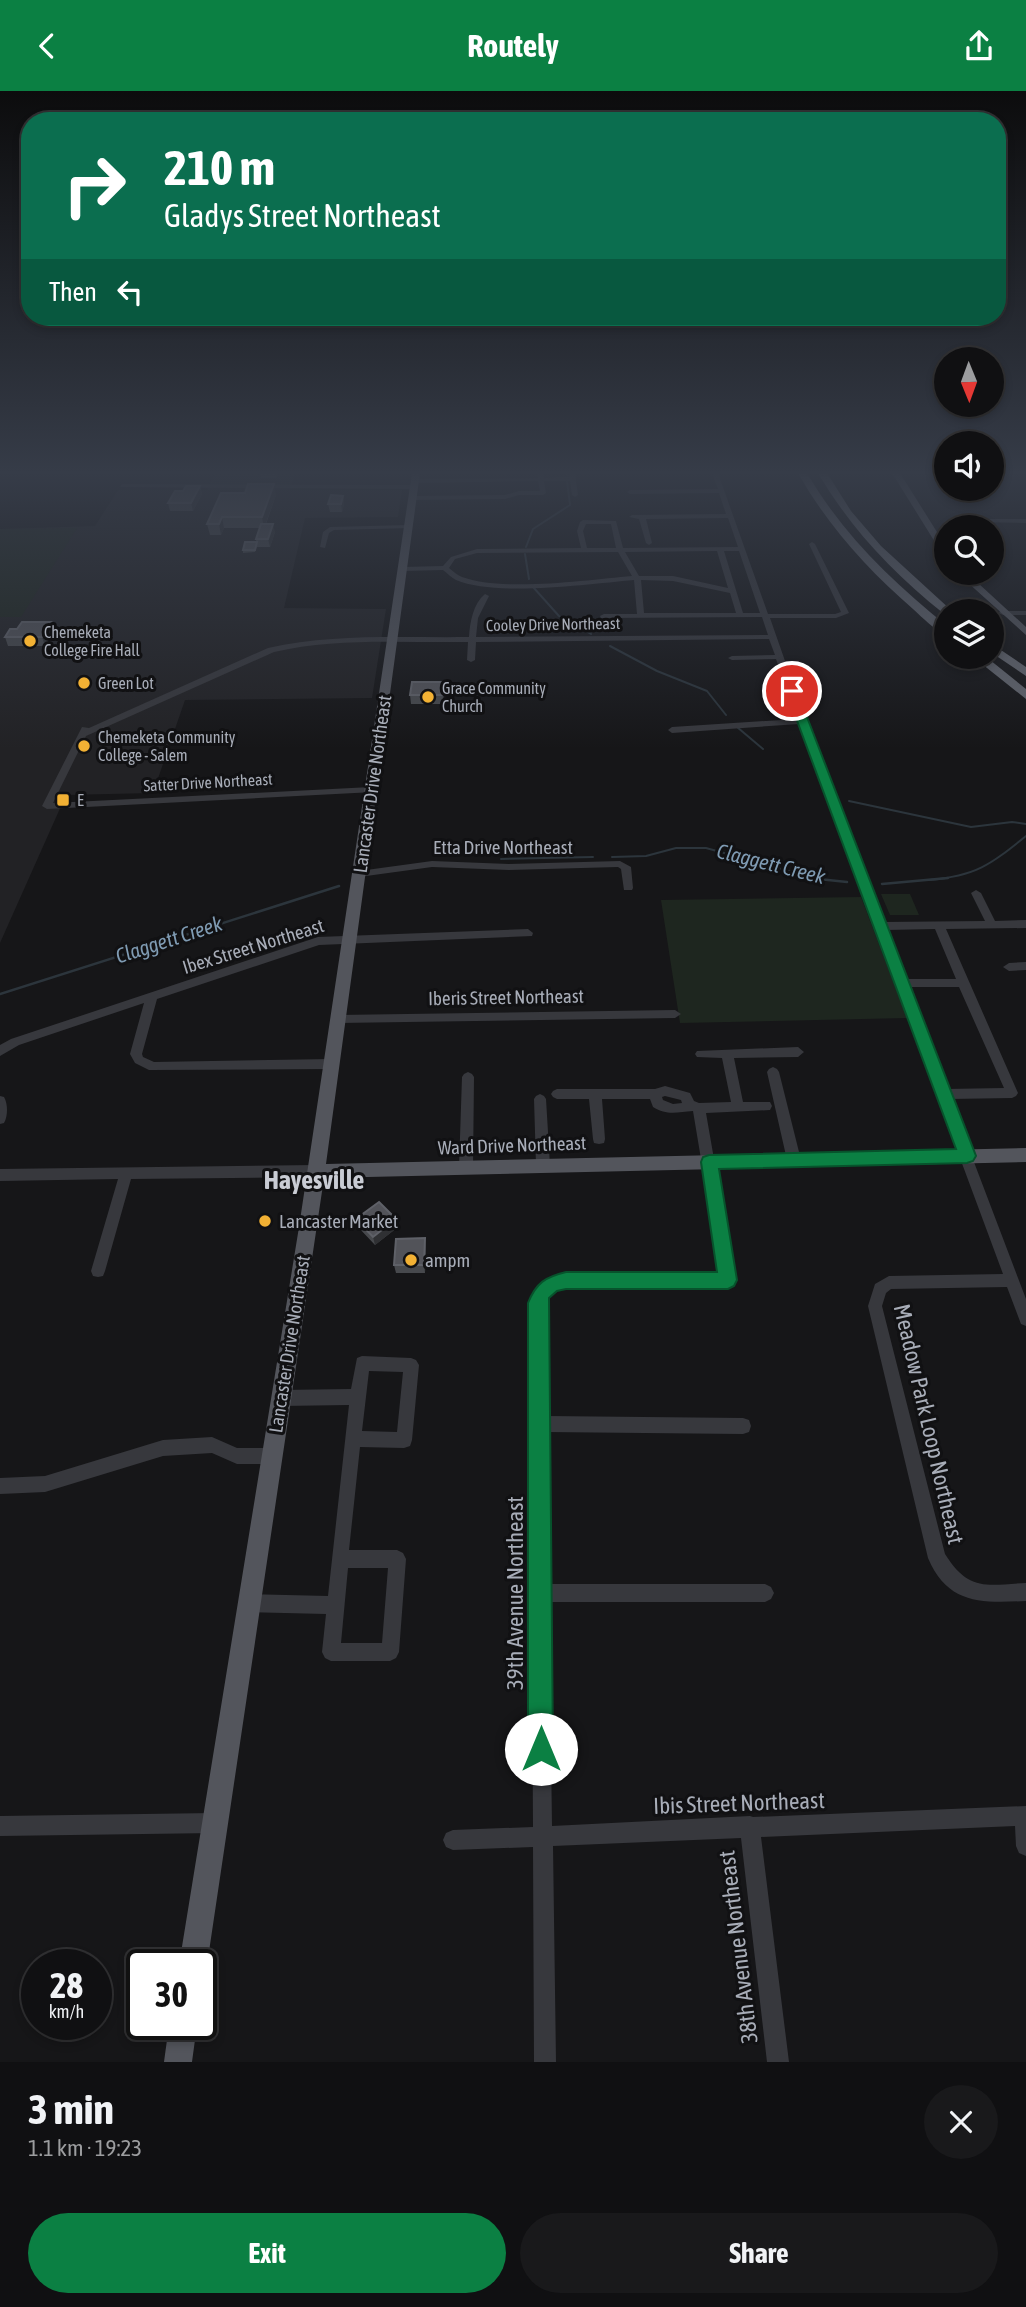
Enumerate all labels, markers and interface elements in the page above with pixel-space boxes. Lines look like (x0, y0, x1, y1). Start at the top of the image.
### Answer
icon: back (28, 27, 66, 65)
text: Routely (467, 27, 559, 64)
icon: share (960, 27, 998, 65)
text: 210 m (164, 139, 275, 195)
icon: right (49, 140, 140, 231)
text: Gladys Street Northeast (164, 197, 441, 234)
icon: left (111, 273, 149, 311)
text: Then (49, 277, 97, 307)
north arrow (934, 347, 1004, 417)
map controls (934, 347, 1004, 669)
button: sound (934, 431, 1004, 501)
button: search (934, 515, 1004, 585)
button: layers (934, 599, 1004, 669)
street label: Cooley Drive Northeast (486, 614, 621, 635)
place label: Chemeketa College Fire Hall (44, 623, 141, 660)
marker: Chemeketa College Fire Hall (22, 633, 38, 649)
pin (762, 661, 822, 721)
icon: arrive (773, 672, 811, 710)
place label: Green Lot (98, 674, 154, 692)
marker: Green Lot (76, 675, 92, 691)
place label: Grace Community Church (442, 679, 546, 715)
marker: Grace Community Church (420, 689, 436, 705)
street label: Lancaster Drive Northeast (349, 694, 395, 874)
place label: Chemeketa Community College - Salem (98, 728, 236, 765)
marker: Chemeketa Community College - Salem (76, 738, 92, 754)
street label: Satter Drive Northeast (143, 770, 274, 794)
place label: E (77, 791, 84, 809)
marker: E (55, 792, 71, 808)
street label: Etta Drive Northeast (433, 836, 573, 858)
water label: Claggett Creek (715, 838, 829, 888)
water label: Claggett Creek (112, 910, 226, 968)
street label: Ibex Street Northeast (180, 914, 326, 978)
street label: Iberis Street Northeast (428, 985, 584, 1009)
street label: Ward Drive Northeast (437, 1131, 587, 1159)
district label: Hayesville (264, 1165, 365, 1195)
place label: Lancaster Market (279, 1210, 398, 1232)
marker: Lancaster Market (257, 1213, 273, 1229)
place label: ampm (425, 1249, 470, 1271)
marker: ampm (403, 1252, 419, 1268)
street label: Lancaster Drive Northeast (264, 1254, 314, 1434)
street label: Meadow Park Loop Northeast (889, 1301, 969, 1547)
street label: 39th Avenue Northeast (502, 1496, 528, 1690)
position arrow (504, 1712, 578, 1786)
street label: Ibis Street Northeast (653, 1787, 825, 1819)
street label: 38th Avenue Northeast (713, 1849, 763, 2045)
speed limit sign: 30 (126, 1949, 217, 2040)
text: 28 (50, 1965, 83, 2005)
text: km/h (49, 2001, 84, 2022)
text: 3 min (28, 2085, 114, 2133)
button: close (924, 2085, 998, 2159)
text: 1.1 km · 19:23 (28, 2135, 142, 2161)
button: Exit (28, 2213, 506, 2293)
button: Share (520, 2213, 998, 2293)

